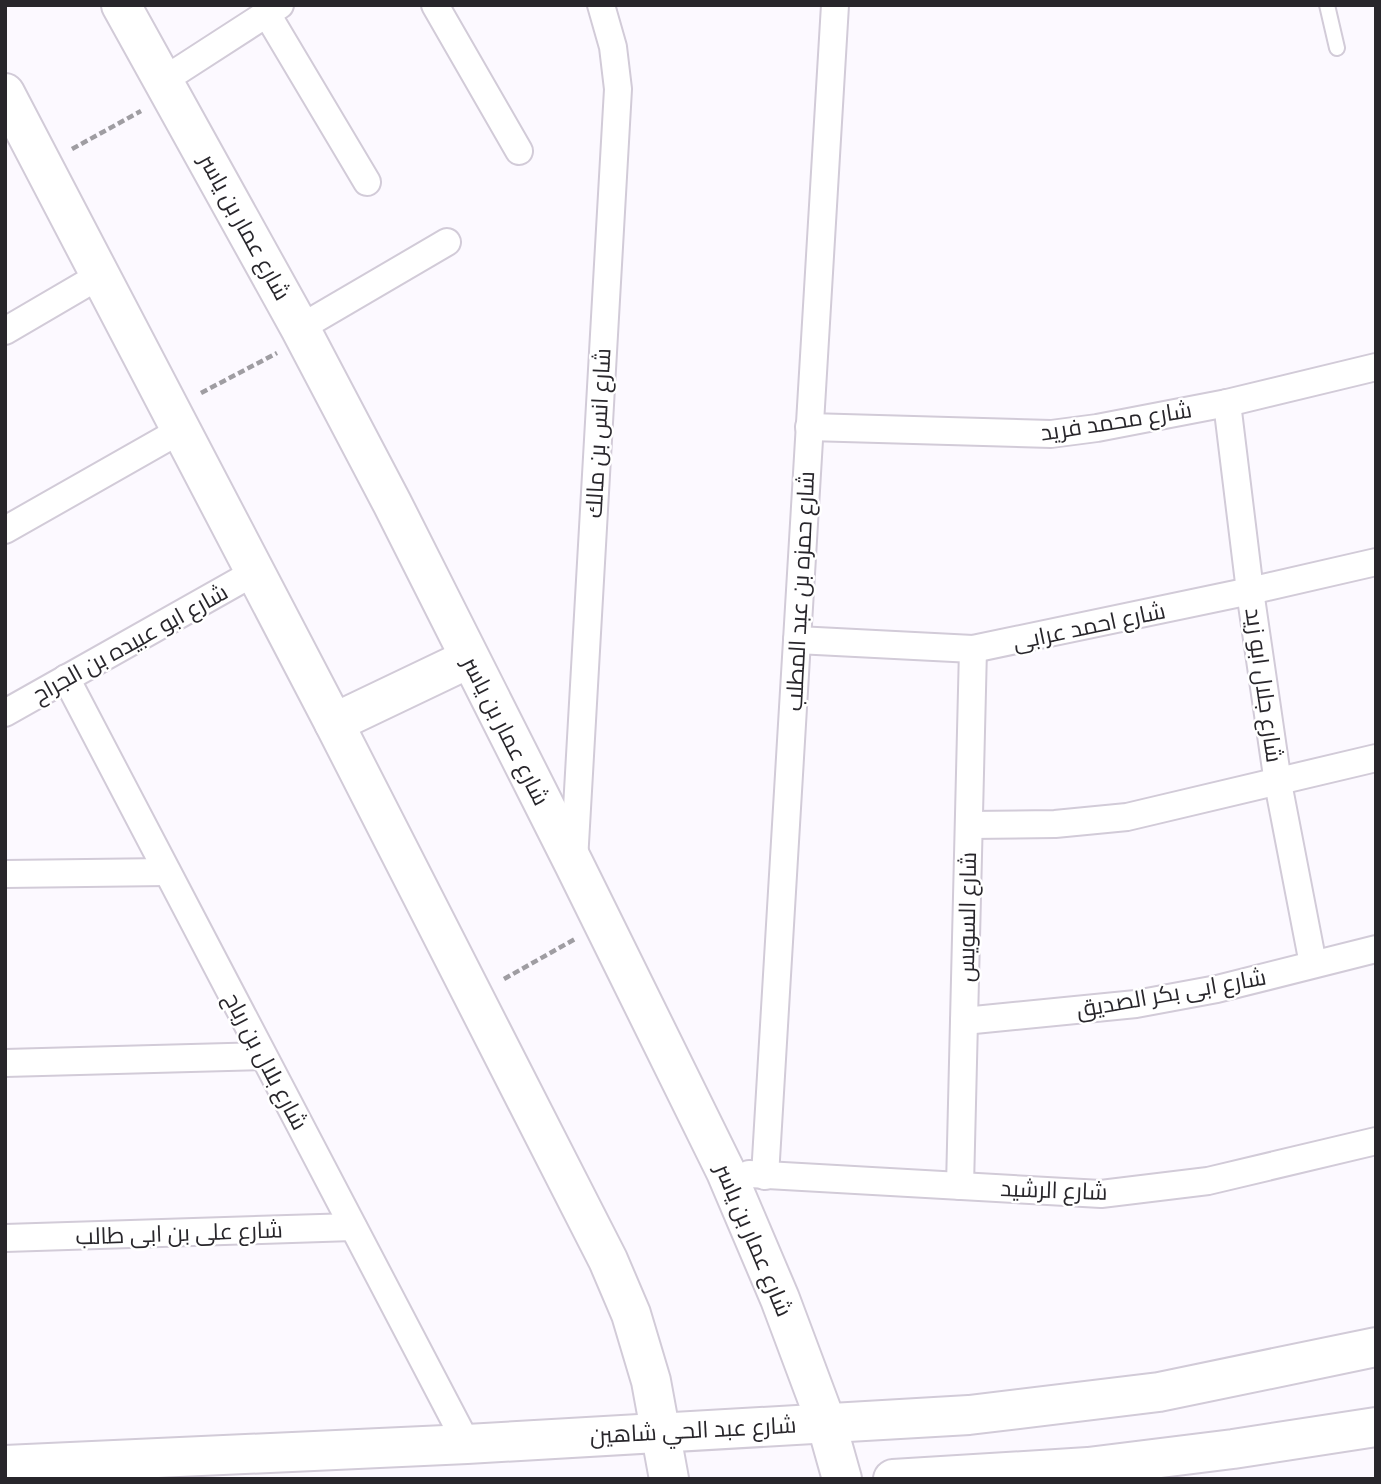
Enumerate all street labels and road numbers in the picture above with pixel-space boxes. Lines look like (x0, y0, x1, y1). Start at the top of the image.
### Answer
street label: شارع عمار بن ياسر (191, 148, 296, 306)
street label: شارع انس بن مالك (581, 347, 618, 519)
street label: شارع محمد فريد (1039, 396, 1194, 449)
street label: شارع حمزه بن عبد المطلب (781, 470, 822, 712)
street label: شارع ابو عبيده بن الجراح (28, 578, 234, 710)
street label: شارع احمد عرابى (1010, 597, 1168, 658)
street label: شارع جلال ابو زيد (1237, 606, 1288, 764)
street label: شارع عمار بن ياسر (454, 651, 555, 811)
street label: شارع السويس (953, 852, 984, 982)
street label: شارع ابى بكر الصديق (1074, 963, 1269, 1025)
street label: شارع بلال بن رباح (216, 988, 313, 1136)
street label: شارع عمار بن ياسر (707, 1158, 798, 1321)
street label: شارع الرشيد (1000, 1175, 1108, 1208)
street label: شارع على بن ابى طالب (75, 1216, 283, 1253)
street label: شارع عبد الحي شاهين (589, 1412, 797, 1453)

